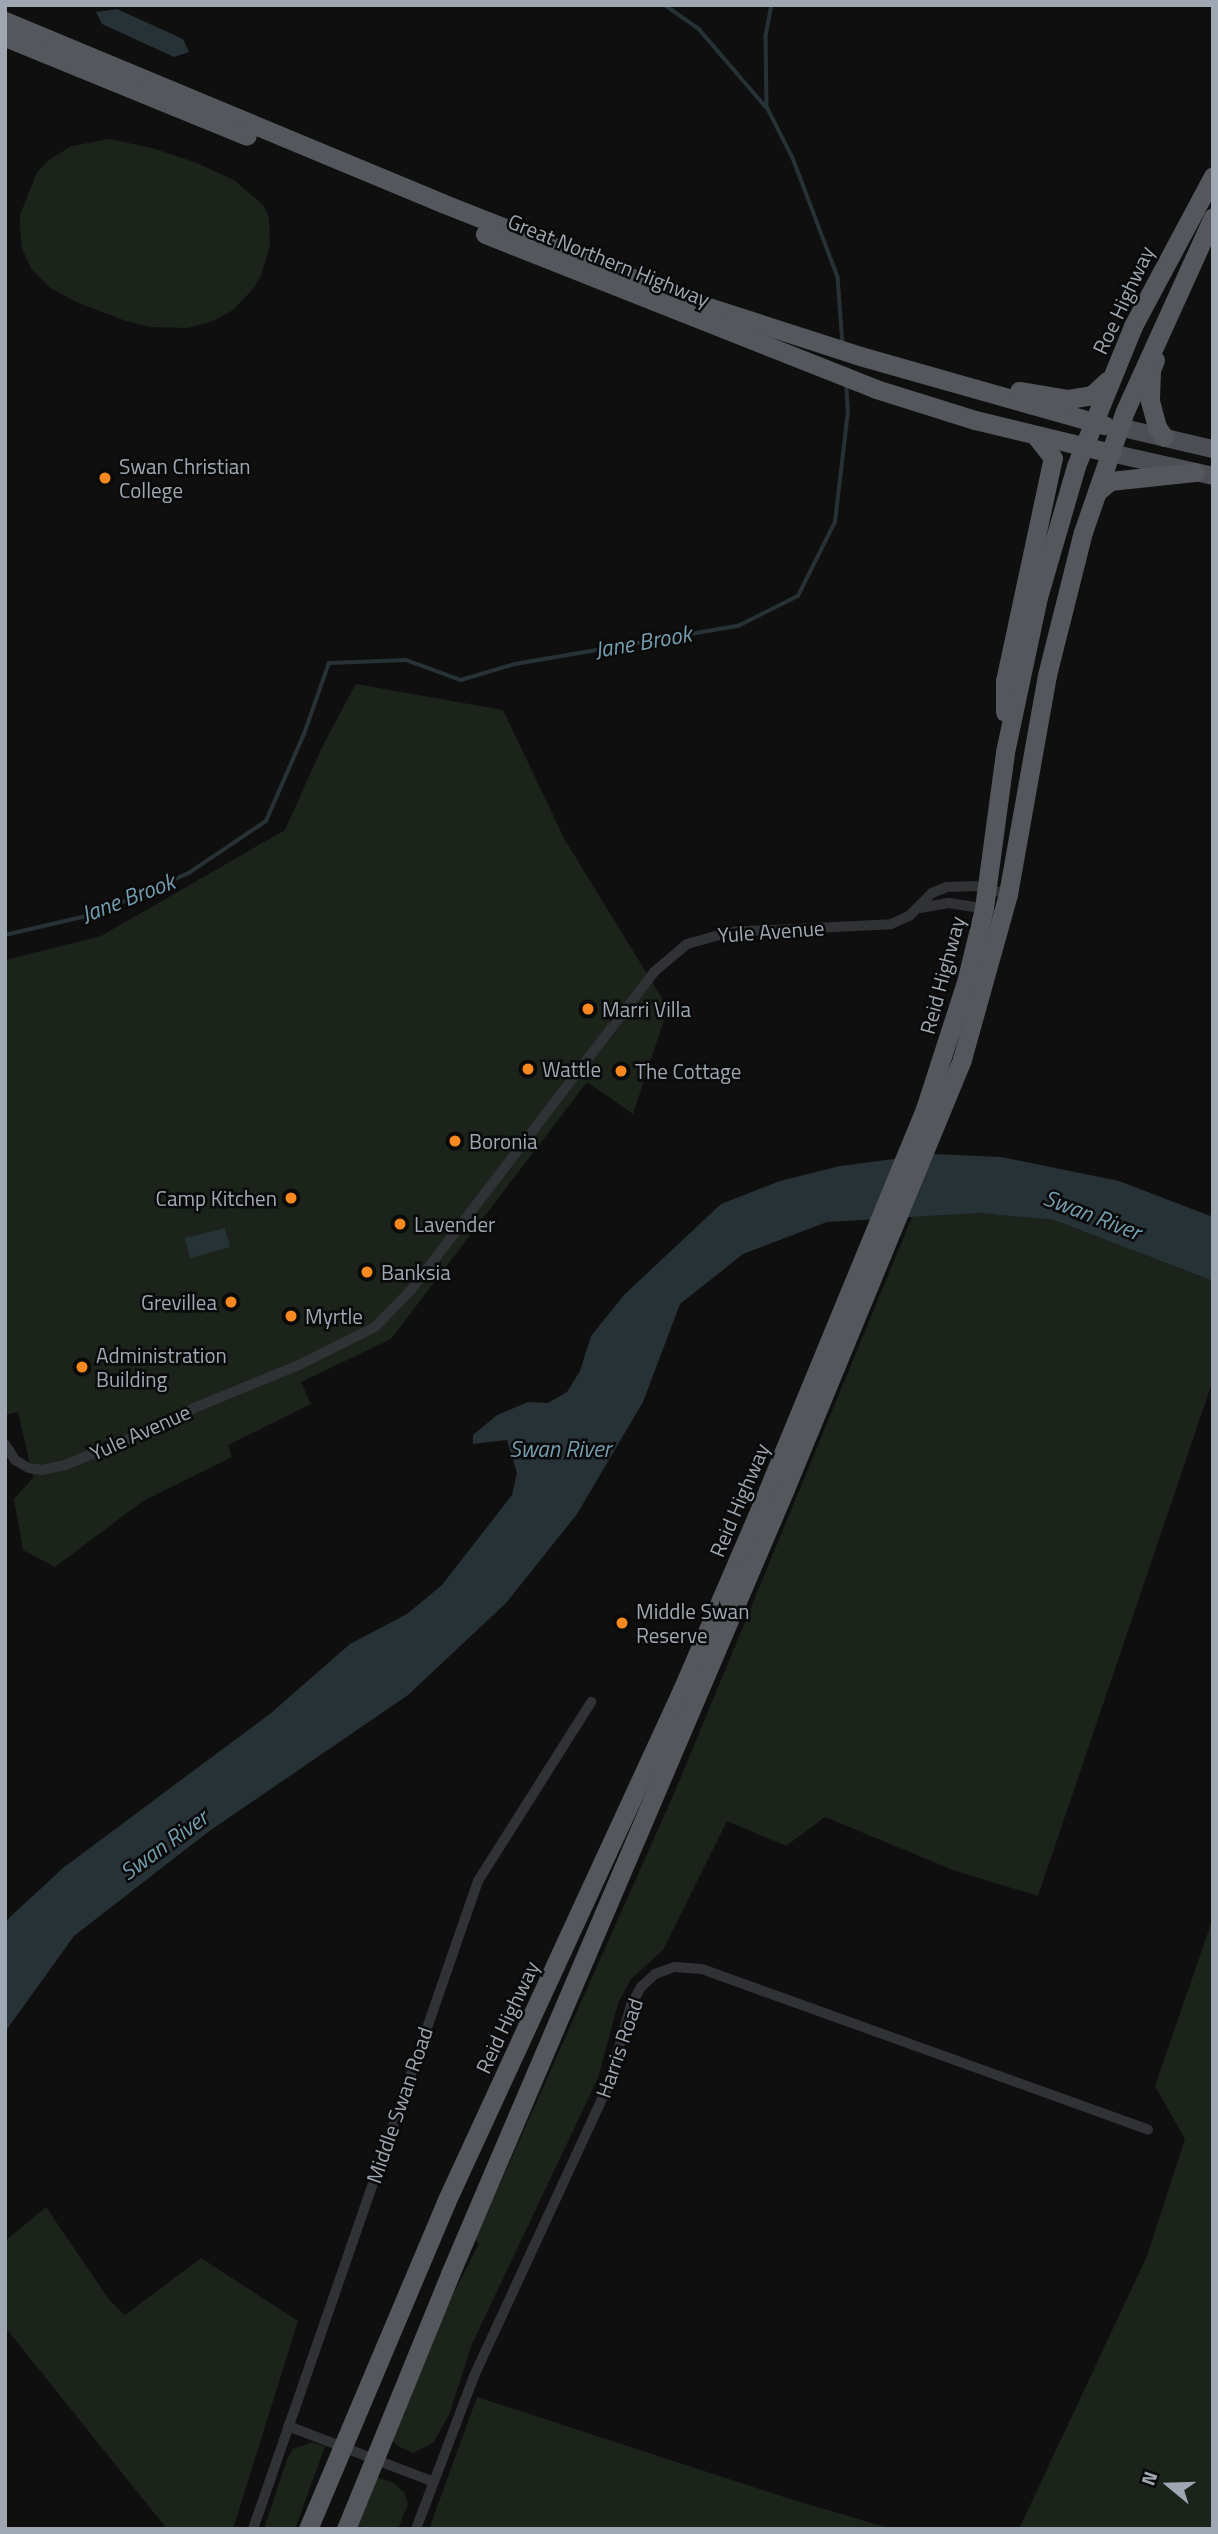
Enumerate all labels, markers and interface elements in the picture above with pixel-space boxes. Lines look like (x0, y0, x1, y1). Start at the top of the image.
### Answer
street label: Great Northern Highway (505, 208, 713, 312)
street label: Roe Highway (1087, 242, 1159, 358)
place label: Swan Christian College (119, 453, 251, 503)
marker: Swan Christian College (97, 470, 113, 486)
water label: Jane Brook (592, 620, 694, 664)
water label: Jane Brook (77, 868, 179, 928)
street label: Reid Highway (914, 913, 970, 1037)
street label: Yule Avenue (717, 915, 825, 947)
place label: Marri Villa (602, 996, 691, 1022)
marker: Marri Villa (580, 1001, 596, 1017)
place label: Wattle (542, 1056, 601, 1082)
place label: The Cottage (635, 1058, 741, 1084)
marker: Wattle (520, 1061, 536, 1077)
marker: The Cottage (613, 1063, 629, 1079)
place label: Boronia (469, 1128, 538, 1154)
marker: Boronia (447, 1133, 463, 1149)
water label: Swan River (1040, 1184, 1144, 1246)
place label: Camp Kitchen (156, 1185, 277, 1211)
marker: Camp Kitchen (283, 1190, 299, 1206)
place label: Lavender (414, 1211, 495, 1237)
marker: Lavender (392, 1216, 408, 1232)
place label: Banksia (381, 1259, 451, 1285)
marker: Banksia (359, 1264, 375, 1280)
place label: Grevillea (141, 1289, 217, 1315)
marker: Grevillea (223, 1294, 239, 1310)
place label: Myrtle (305, 1303, 363, 1329)
marker: Myrtle (283, 1308, 299, 1324)
place label: Administration Building (96, 1342, 227, 1392)
marker: Administration Building (74, 1359, 90, 1375)
street label: Yule Avenue (86, 1399, 194, 1465)
water label: Swan River (509, 1435, 611, 1463)
street label: Reid Highway (704, 1439, 774, 1561)
place label: Middle Swan Reserve (636, 1598, 749, 1648)
marker: Middle Swan Reserve (614, 1615, 630, 1631)
water label: Swan River (115, 1804, 213, 1886)
street label: Reid Highway (470, 1957, 544, 2077)
street label: Harris Road (590, 1995, 648, 2101)
street label: Middle Swan Road (360, 2024, 438, 2186)
north arrow (1134, 2450, 1204, 2520)
text: N (1133, 2467, 1165, 2489)

